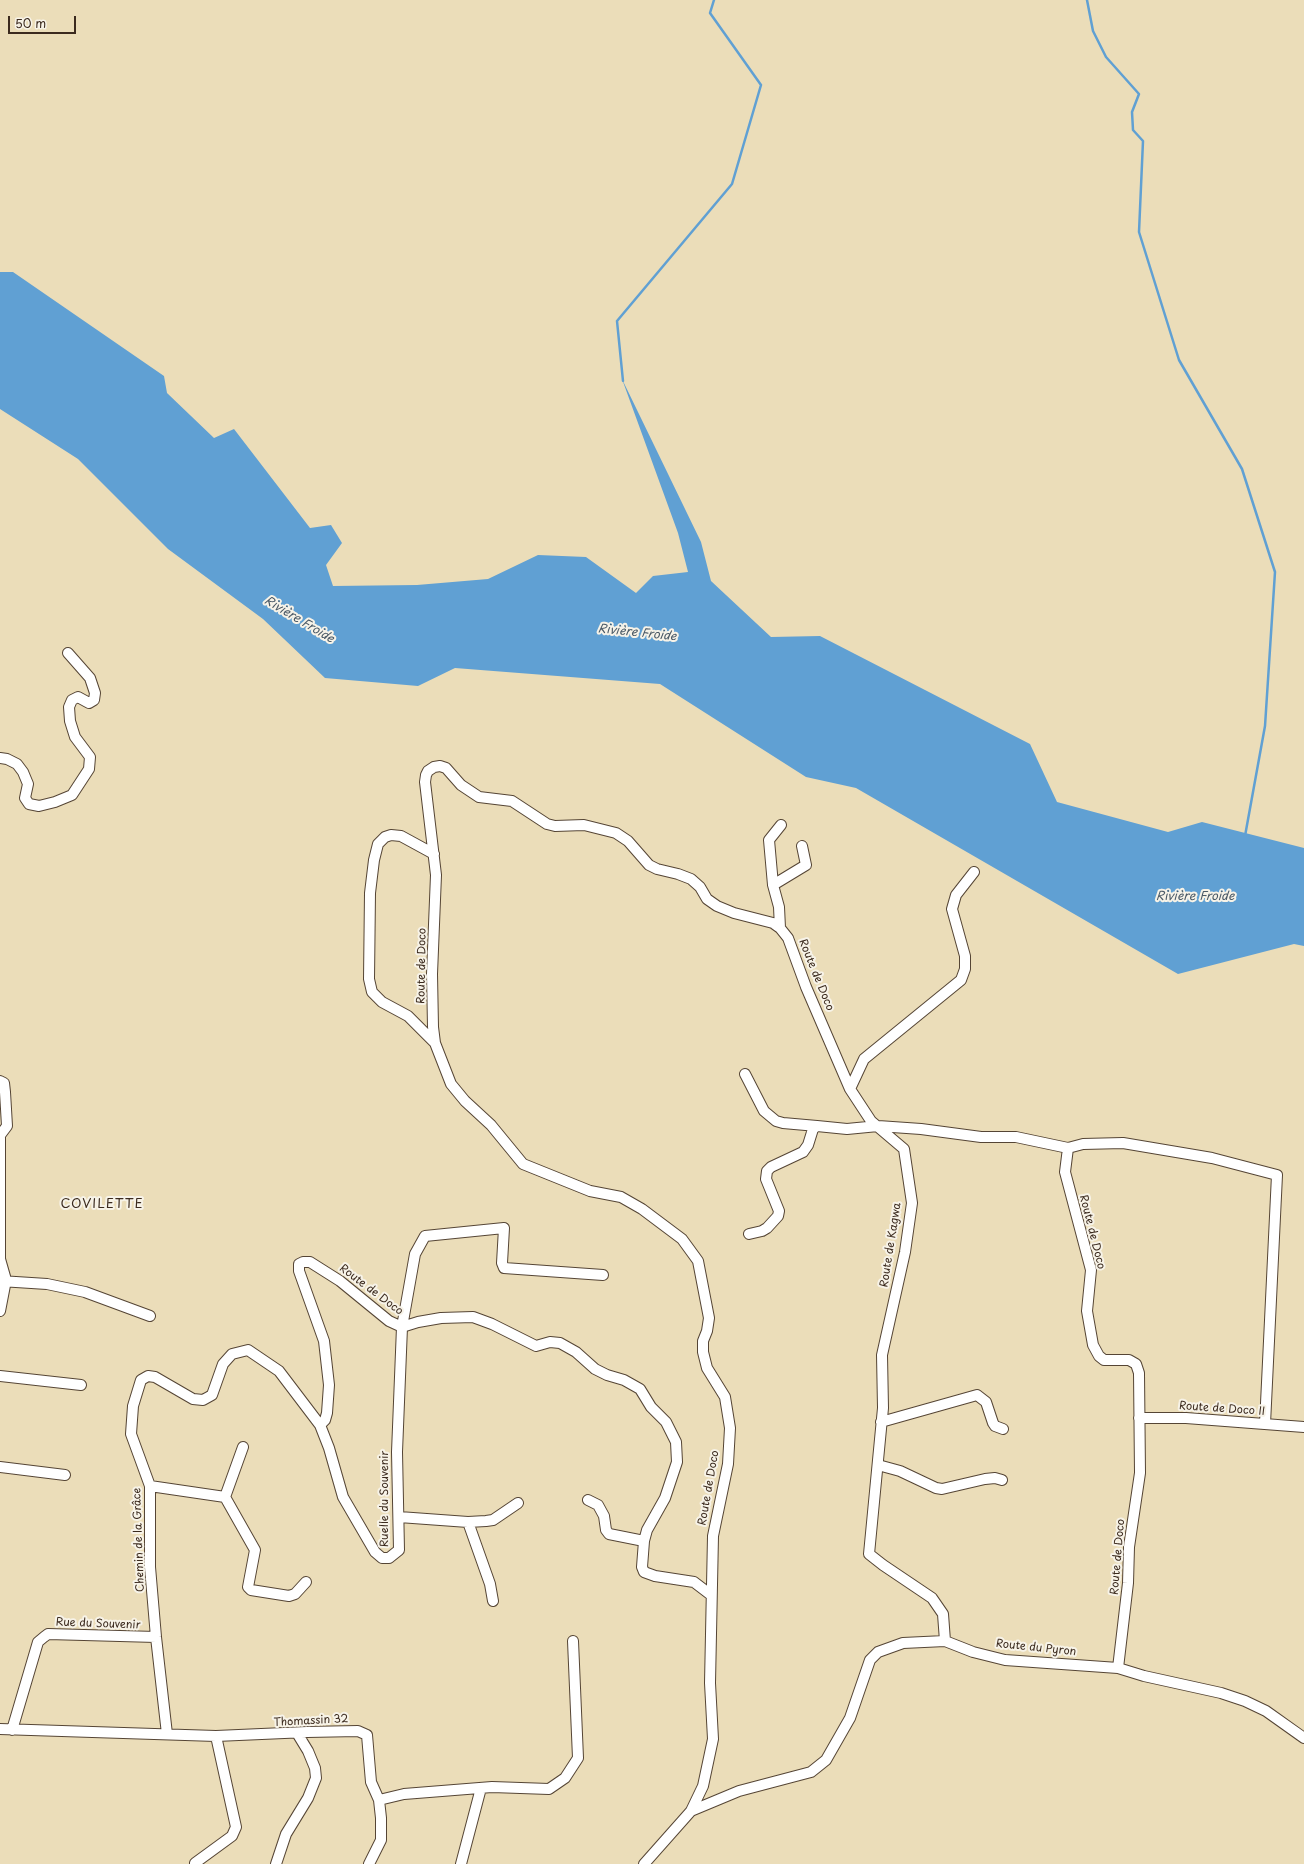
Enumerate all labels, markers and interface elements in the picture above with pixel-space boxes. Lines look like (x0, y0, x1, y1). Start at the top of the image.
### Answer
scale bar (10, 8, 78, 34)
text: 50 m (15, 14, 46, 32)
water label: Rivière Froide (262, 594, 336, 646)
water label: Rivière Froide (597, 622, 677, 644)
water label: Rivière Froide (1156, 890, 1234, 904)
street label: Route de Doco (415, 928, 429, 1004)
street label: Route de Doco (796, 937, 836, 1013)
street label: Route de Doco (1076, 1193, 1108, 1271)
district label: COVILETTE (61, 1196, 143, 1212)
street label: Route de Kagwa (878, 1202, 904, 1288)
street label: Route de Doco (337, 1262, 405, 1318)
street label: Route de Doco II (1178, 1399, 1266, 1419)
street label: Route de Doco (696, 1449, 722, 1527)
street label: Ruelle du Souvenir (378, 1451, 392, 1547)
street label: Chemin de la Grâce (131, 1488, 147, 1592)
street label: Route de Doco (1108, 1518, 1128, 1596)
street label: Rue du Souvenir (55, 1616, 141, 1632)
street label: Route du Pyron (995, 1637, 1077, 1659)
street label: Thomassin 32 (273, 1712, 349, 1730)

